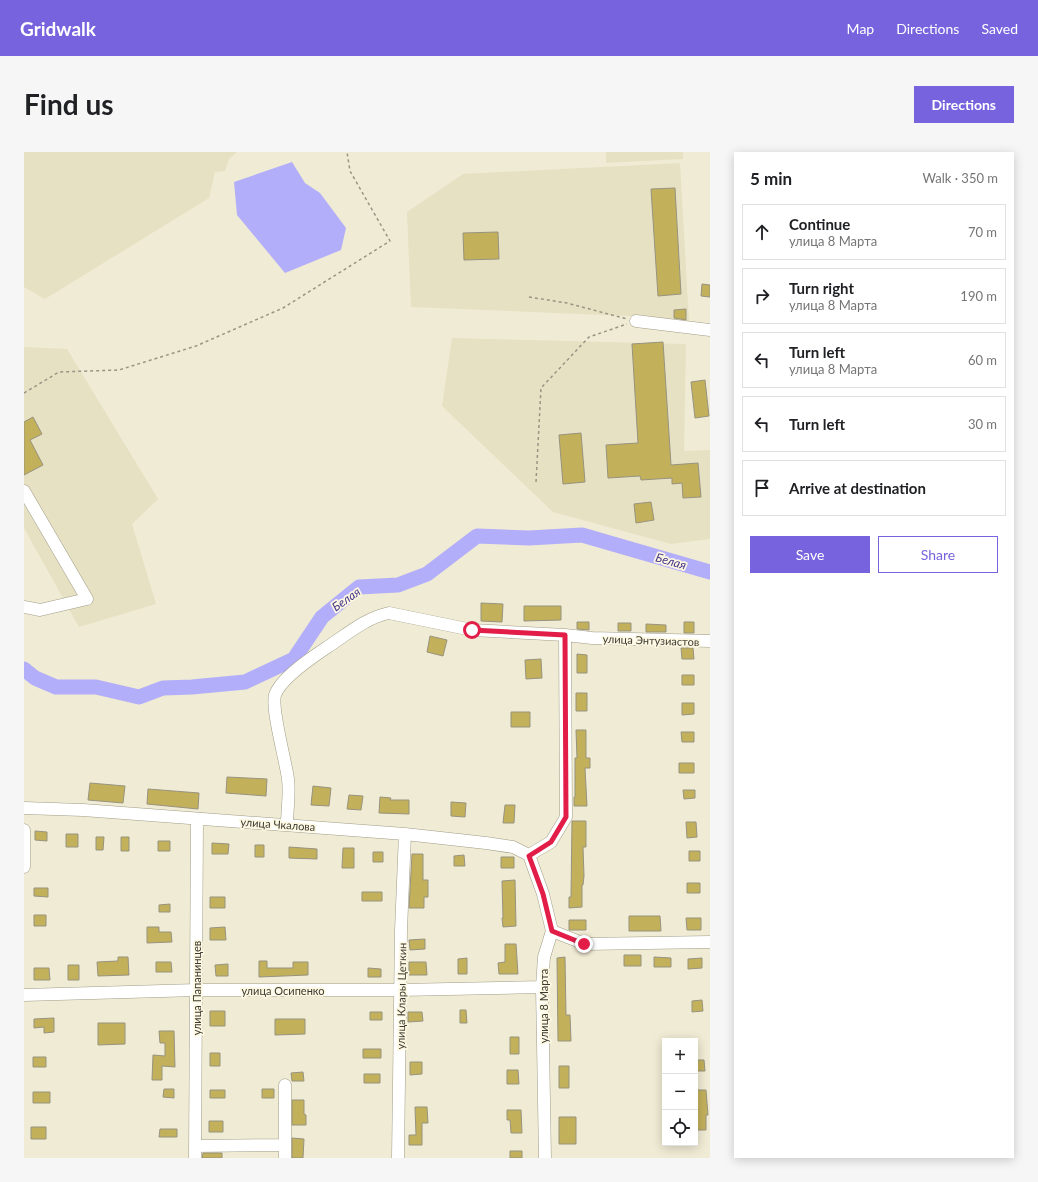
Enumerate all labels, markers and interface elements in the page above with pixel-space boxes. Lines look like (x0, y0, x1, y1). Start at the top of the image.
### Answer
text: Gridwalk (20, 17, 96, 40)
text: Map (847, 20, 874, 37)
text: Directions (896, 20, 959, 37)
text: Saved (981, 20, 1018, 37)
button: Directions (914, 86, 1014, 123)
text: Find us (24, 87, 114, 121)
text: 5 min (750, 168, 792, 189)
text: Walk · 350 m (922, 170, 998, 186)
text: Continue (789, 215, 850, 233)
icon: ahead (751, 221, 773, 243)
text: 70 m (968, 224, 997, 240)
text: улица 8 Марта (789, 233, 877, 249)
text: Turn right (789, 279, 854, 297)
icon: right (751, 285, 773, 307)
text: 190 m (960, 288, 997, 304)
text: улица 8 Марта (789, 297, 877, 313)
text: Turn left (789, 343, 845, 361)
icon: left (751, 349, 773, 371)
text: 60 m (968, 352, 997, 368)
text: улица 8 Марта (789, 361, 877, 377)
icon: left (751, 413, 773, 435)
text: Turn left (789, 415, 845, 433)
text: 30 m (968, 416, 997, 432)
icon: arrive (751, 477, 773, 499)
text: Arrive at destination (789, 479, 926, 497)
button: Save (750, 536, 870, 573)
button: Share (878, 536, 998, 573)
water label: Белая (654, 549, 688, 573)
water label: Белая (329, 584, 363, 614)
route start (463, 621, 481, 639)
street label: улица Энтузиастов (603, 632, 699, 648)
street label: улица Чкалова (240, 815, 316, 833)
route end (575, 935, 593, 953)
street label: улица Папанинцев (190, 941, 203, 1035)
street label: улица Клары Цеткин (394, 942, 408, 1050)
street label: улица 8 Марта (537, 969, 550, 1043)
street label: улица Осипенко (241, 984, 325, 997)
map controls (662, 1038, 698, 1146)
button: + (662, 1038, 698, 1074)
button: − (662, 1074, 698, 1110)
button: locate (662, 1110, 698, 1146)

